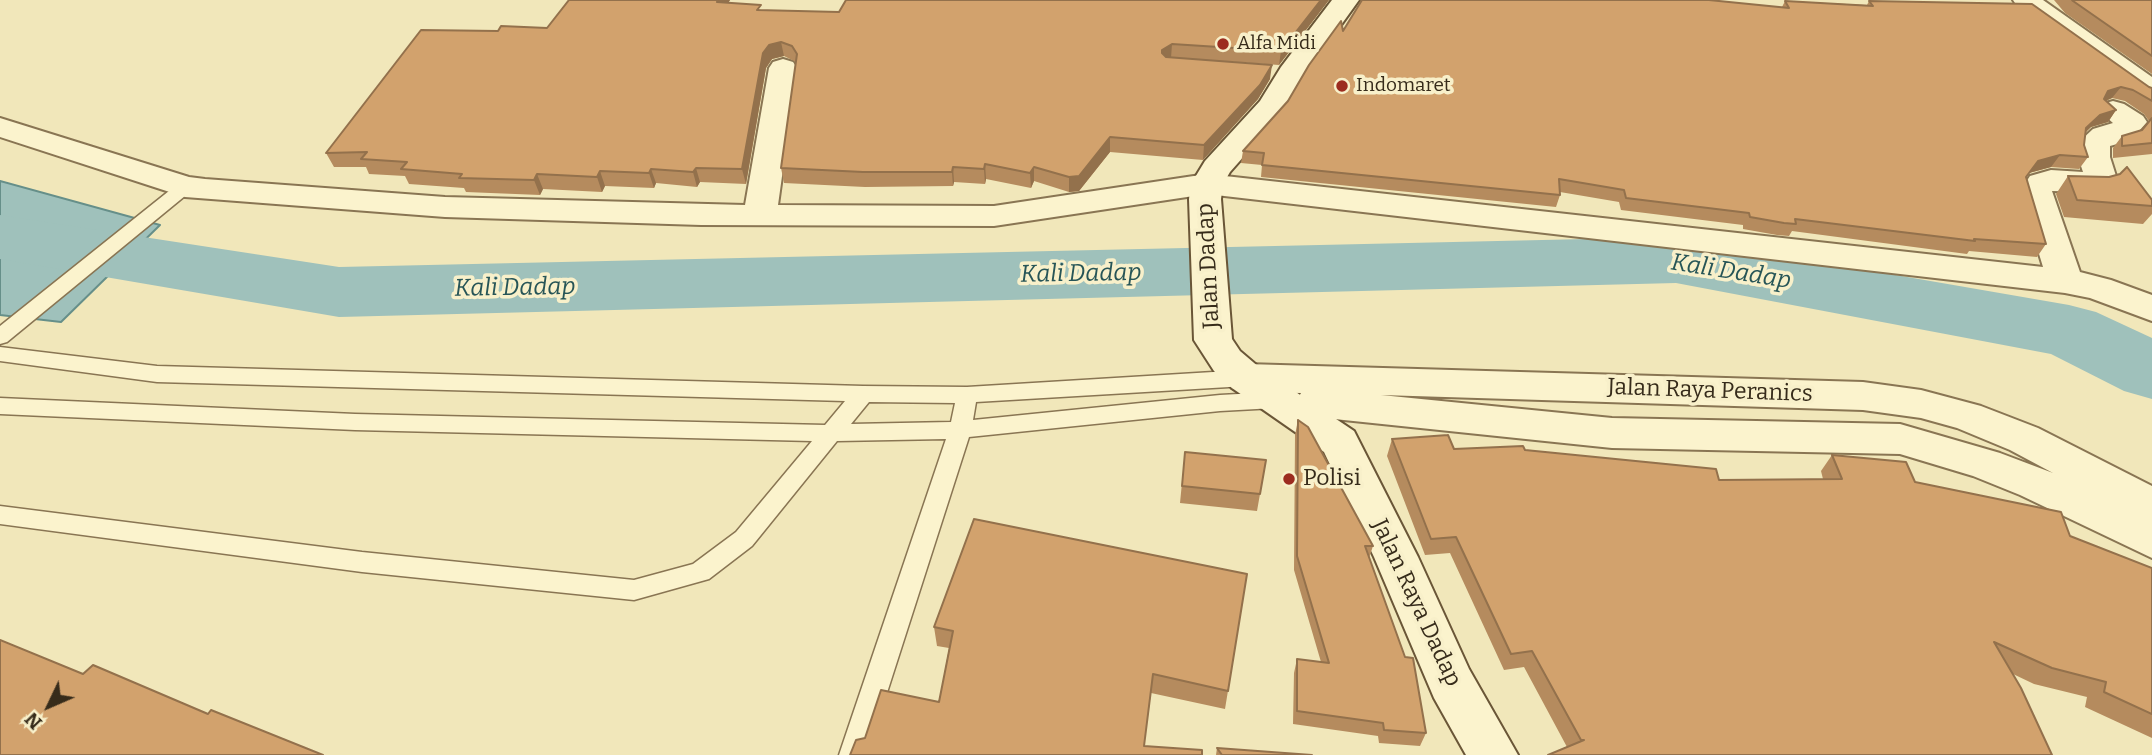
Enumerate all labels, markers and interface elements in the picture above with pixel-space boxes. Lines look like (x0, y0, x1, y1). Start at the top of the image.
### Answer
place label: Alfa Midi (1237, 33, 1316, 55)
marker: Alfa Midi (1215, 36, 1231, 52)
place label: Indomaret (1356, 75, 1451, 97)
marker: Indomaret (1334, 78, 1350, 94)
street label: Jalan Dadap (1192, 202, 1226, 330)
water label: Kali Dadap (1669, 248, 1793, 296)
water label: Kali Dadap (1020, 259, 1142, 289)
water label: Kali Dadap (454, 273, 576, 303)
street label: Jalan Raya Peranics (1607, 374, 1813, 408)
place label: Polisi (1303, 465, 1361, 493)
marker: Polisi (1281, 471, 1297, 487)
street label: Jalan Raya Dadap (1365, 515, 1467, 691)
north arrow (14, 671, 84, 741)
text: N (20, 708, 47, 734)

